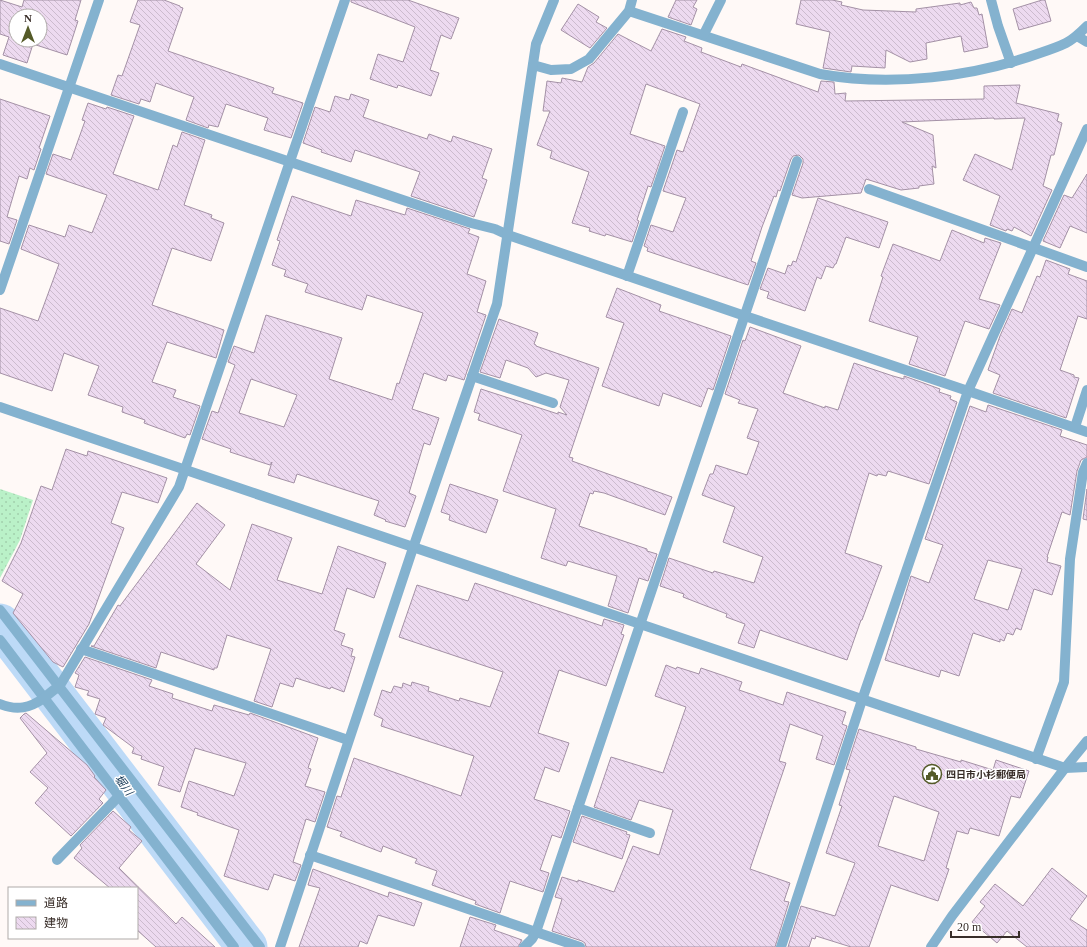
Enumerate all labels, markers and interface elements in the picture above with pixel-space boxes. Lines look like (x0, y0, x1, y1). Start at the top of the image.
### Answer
north arrow (8, 8, 48, 48)
text: N (24, 12, 32, 24)
public building icon: 四日市小杉郵便局 (921, 763, 943, 785)
place label: 四日市小杉郵便局 (946, 769, 1026, 780)
water label: 堀川 (113, 773, 136, 798)
legend (8, 887, 138, 939)
text: 道路 (44, 896, 68, 910)
scale bar (951, 913, 1019, 939)
text: 建物 (44, 916, 68, 930)
text: 20 m (957, 920, 982, 934)

